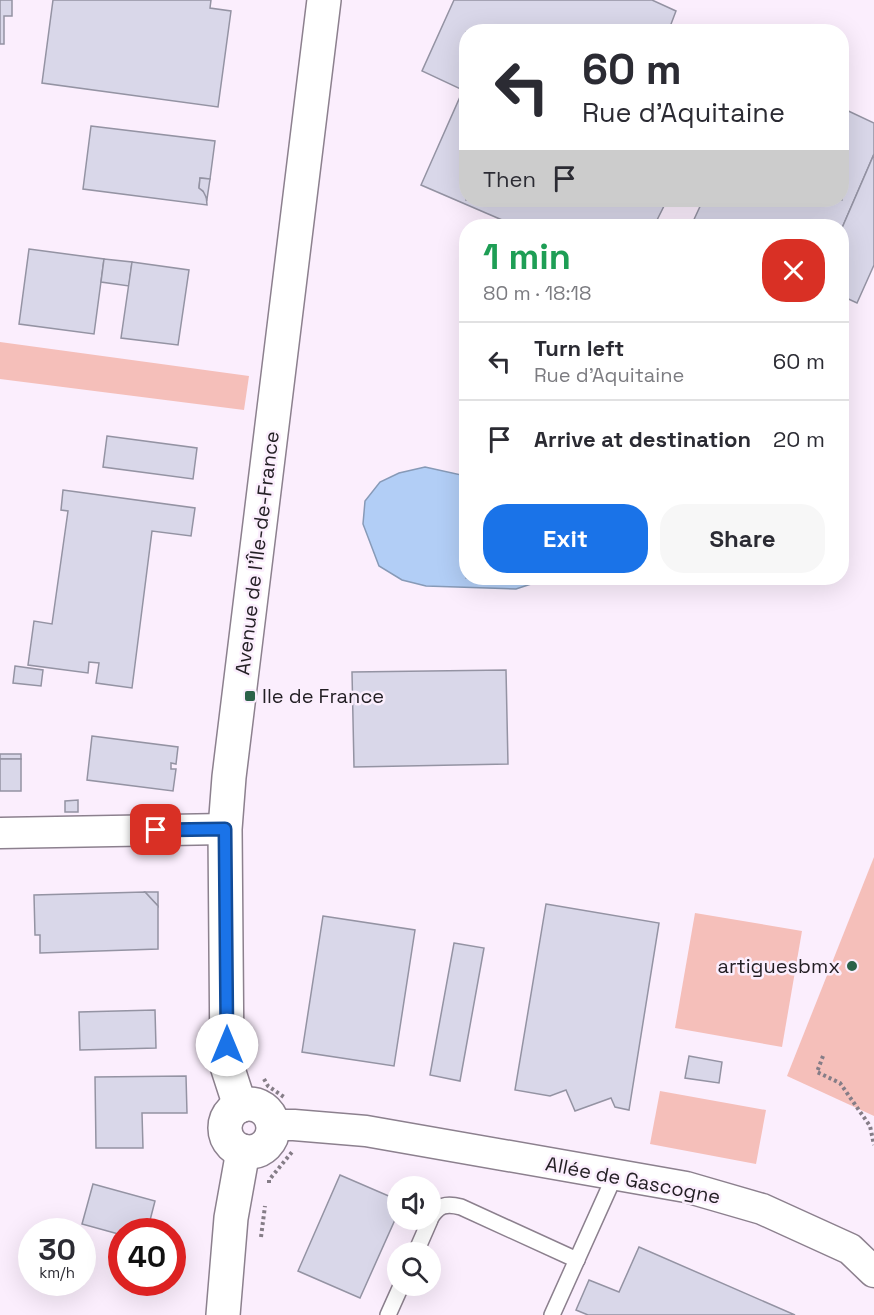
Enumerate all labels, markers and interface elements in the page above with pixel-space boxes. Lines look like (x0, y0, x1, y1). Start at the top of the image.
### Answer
text: 60 m (582, 43, 682, 96)
icon: left (483, 48, 561, 126)
text: Rue d'Aquitaine (582, 95, 785, 130)
icon: arrive (548, 162, 581, 195)
text: Then (483, 165, 536, 193)
text: 1 min (483, 234, 571, 280)
button: close (762, 239, 825, 302)
text: 80 m · 18:18 (483, 280, 591, 306)
text: Turn left (534, 334, 624, 362)
icon: left (483, 345, 516, 378)
text: 60 m (773, 347, 825, 375)
text: Rue d'Aquitaine (534, 362, 684, 388)
icon: arrive (483, 423, 516, 456)
text: Arrive at destination (534, 425, 751, 453)
text: 20 m (773, 425, 825, 453)
street label: Avenue de l'Île-de-France (229, 429, 285, 677)
button: Exit (483, 504, 648, 573)
button: Share (660, 504, 825, 573)
place label: Ile de France (262, 683, 384, 709)
marker: Ile de France (243, 689, 257, 703)
pin (130, 804, 181, 855)
icon: arrive (139, 813, 172, 846)
place label: artiguesbmx (717, 953, 840, 979)
marker: artiguesbmx (845, 959, 859, 973)
position arrow (195, 1013, 259, 1077)
street label: Allée de Gascogne (543, 1150, 723, 1210)
map controls (387, 1176, 441, 1296)
button: sound (387, 1176, 441, 1230)
speed limit sign: 40 (108, 1218, 186, 1296)
text: 30 (38, 1230, 76, 1269)
button: search (387, 1242, 441, 1296)
text: km/h (39, 1263, 75, 1282)

